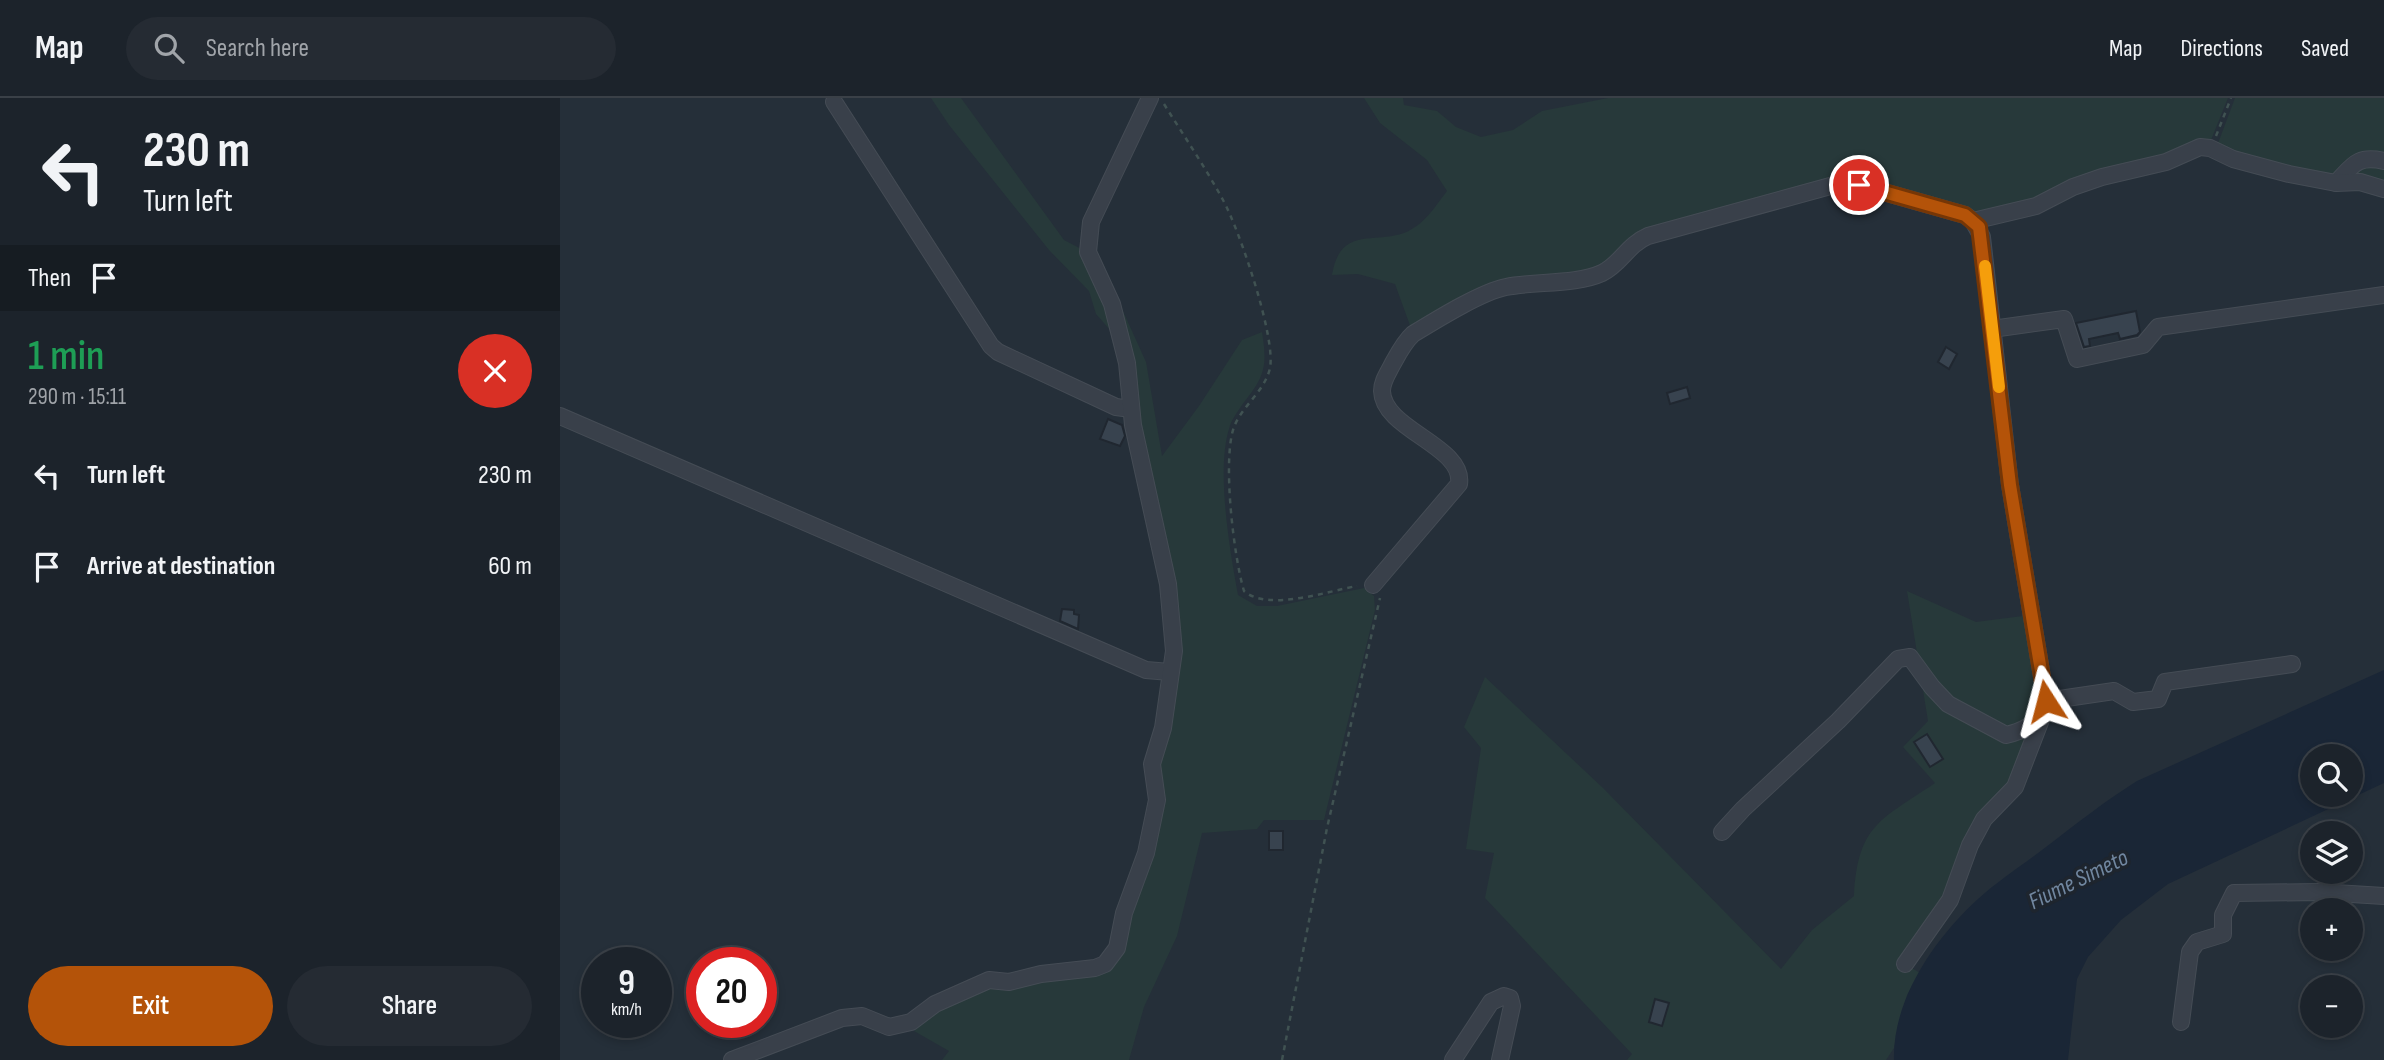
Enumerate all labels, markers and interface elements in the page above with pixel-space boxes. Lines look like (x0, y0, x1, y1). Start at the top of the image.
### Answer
search box (126, 17, 616, 80)
text: Map (35, 28, 84, 68)
icon: search (150, 29, 188, 67)
text: Search here (206, 33, 309, 64)
text: Map (2109, 34, 2142, 63)
text: Directions (2180, 34, 2263, 63)
text: Saved (2301, 34, 2349, 63)
text: 230 m (143, 122, 250, 181)
icon: left (28, 126, 119, 217)
pin (1829, 155, 1889, 215)
icon: arrive (1840, 166, 1878, 204)
text: Turn left (143, 182, 233, 221)
icon: arrive (85, 259, 123, 297)
text: Then (28, 263, 71, 294)
text: 1 min (28, 331, 104, 382)
button: close (458, 334, 532, 408)
text: 290 m · 15:11 (28, 383, 126, 411)
icon: left (28, 457, 66, 495)
text: Turn left (87, 460, 165, 491)
text: 230 m (478, 460, 532, 491)
icon: arrive (28, 548, 66, 586)
text: Arrive at destination (87, 551, 275, 582)
text: 60 m (488, 551, 532, 582)
position arrow (2009, 664, 2083, 738)
map controls (2300, 744, 2363, 1038)
button: search (2300, 744, 2363, 807)
button: layers (2300, 821, 2363, 884)
water label: Fiume Simeto (2024, 843, 2133, 916)
button: + (2300, 898, 2363, 961)
speed limit sign: 20 (686, 947, 777, 1038)
text: 9 (618, 962, 635, 1005)
button: Exit (28, 966, 273, 1046)
button: Share (287, 966, 532, 1046)
button: − (2300, 975, 2363, 1038)
text: km/h (611, 999, 642, 1020)

